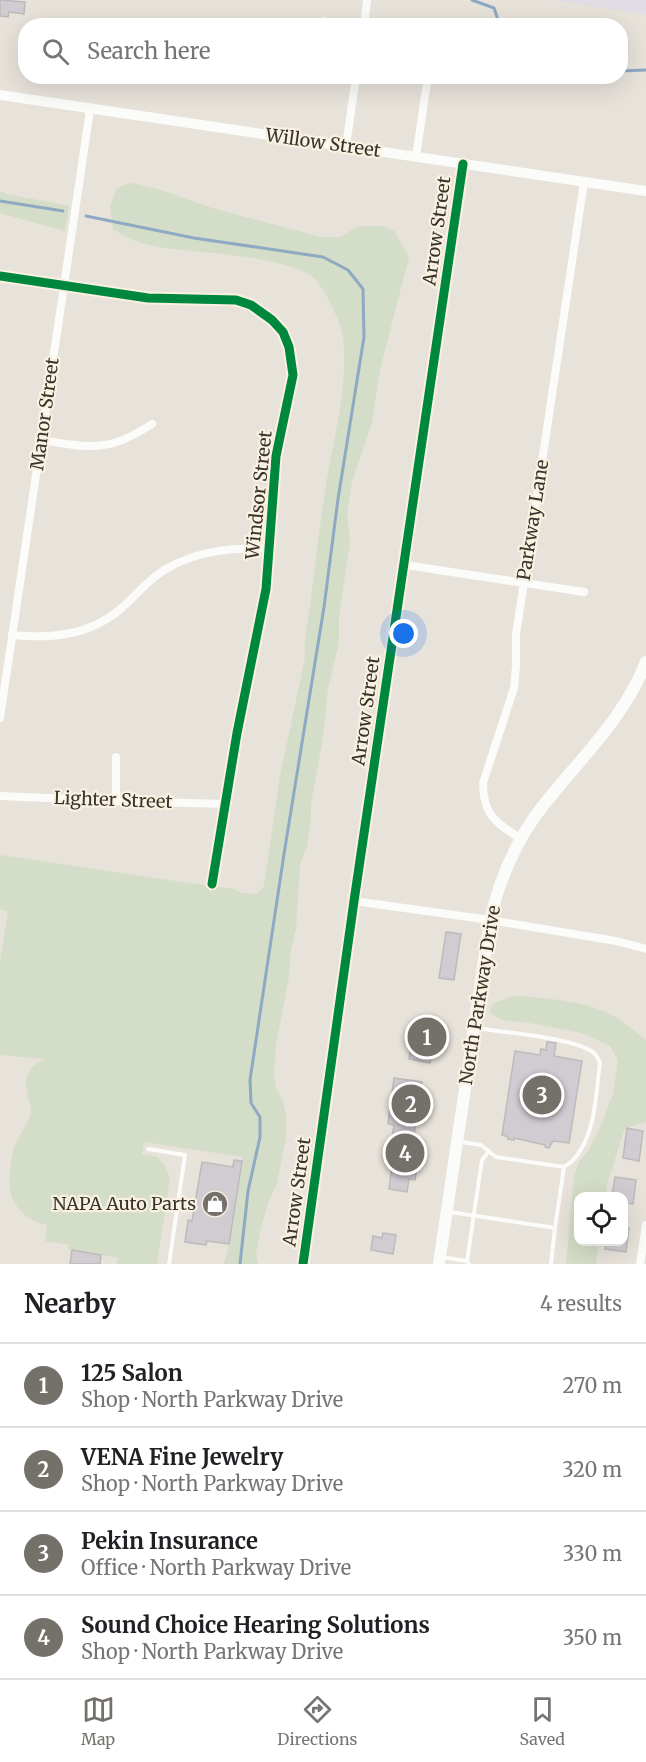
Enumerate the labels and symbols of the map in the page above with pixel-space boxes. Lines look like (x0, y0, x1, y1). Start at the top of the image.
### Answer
street label: Willow Street (263, 123, 382, 162)
street label: Arrow Street (417, 175, 456, 288)
street label: Manor Street (25, 356, 64, 472)
street label: Windsor Street (240, 429, 277, 562)
street label: Parkway Lane (512, 458, 553, 582)
your location (389, 619, 418, 648)
street label: Arrow Street (346, 655, 385, 768)
street label: Lighter Street (53, 786, 173, 813)
street label: North Parkway Drive (454, 904, 505, 1086)
pin: 1 (408, 1014, 446, 1060)
pin: 3 (522, 1072, 562, 1118)
pin: 2 (392, 1082, 430, 1126)
pin: 4 (386, 1130, 424, 1176)
street label: Arrow Street (277, 1136, 316, 1249)
shop icon: NAPA Auto Parts (200, 1189, 230, 1219)
place label: NAPA Auto Parts (53, 1192, 196, 1215)

